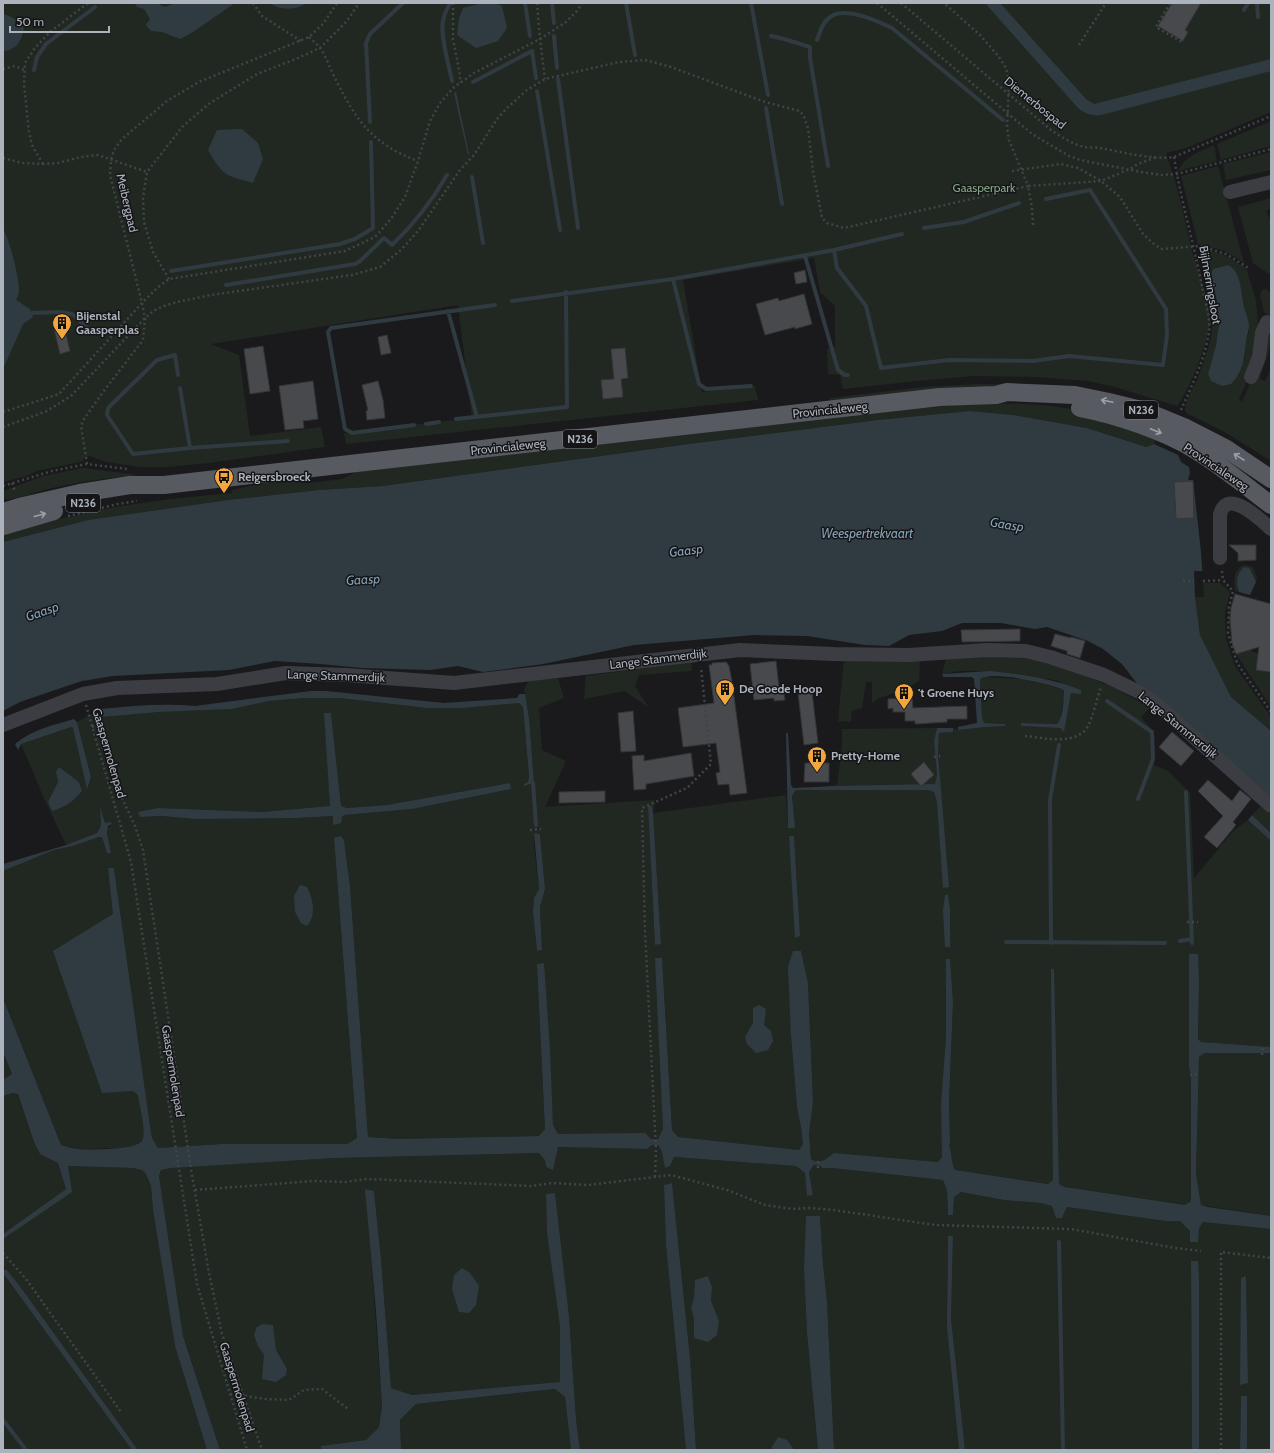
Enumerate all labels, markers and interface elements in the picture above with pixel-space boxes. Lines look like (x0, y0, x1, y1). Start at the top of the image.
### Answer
scale bar (10, 8, 109, 34)
text: 50 m (16, 14, 44, 29)
street label: Diemerbospad (1001, 73, 1069, 132)
street label: Meibergpad (113, 172, 142, 234)
park label: Gaasperpark (953, 180, 1016, 195)
street label: Bijlmerringsloot (1196, 245, 1225, 325)
place label: Bijenstal Gaasperplas (76, 308, 139, 337)
building icon: Bijenstal Gaasperplas (51, 312, 73, 340)
one-way arrow (1101, 397, 1114, 405)
street label: Provincialeweg (792, 398, 869, 421)
road number: N236 (1124, 401, 1158, 419)
one-way arrow (1149, 428, 1161, 435)
road number: N236 (563, 430, 597, 448)
street label: Provincialeweg (470, 435, 547, 458)
street label: Provincialeweg (1181, 439, 1253, 494)
one-way arrow (1233, 452, 1245, 460)
bus stop icon: Reigersbroeck (213, 466, 235, 494)
place label: Reigersbroeck (238, 469, 311, 484)
road number: N236 (66, 494, 100, 512)
one-way arrow (34, 510, 47, 518)
water label: Gaasp (989, 513, 1025, 535)
water label: Weespertrekvaart (821, 525, 914, 541)
water label: Gaasp (668, 540, 704, 560)
water label: Gaasp (346, 570, 381, 588)
water label: Gaasp (23, 598, 61, 624)
street label: Lange Stammerdijk (608, 645, 708, 672)
street label: Lange Stammerdijk (287, 666, 386, 685)
building icon: De Goede Hoop (714, 678, 736, 706)
place label: De Goede Hoop (739, 681, 822, 696)
building icon: 't Groene Huys (893, 682, 915, 710)
place label: 't Groene Huys (918, 685, 994, 700)
street label: Lange Stammerdijk (1136, 688, 1222, 762)
street label: Gaaspermolenpad (89, 706, 130, 800)
building icon: Pretty-Home (806, 745, 828, 773)
place label: Pretty-Home (831, 748, 900, 763)
street label: Gaaspermolenpad (159, 1024, 188, 1118)
street label: Gaaspermolenpad (217, 1340, 258, 1434)

